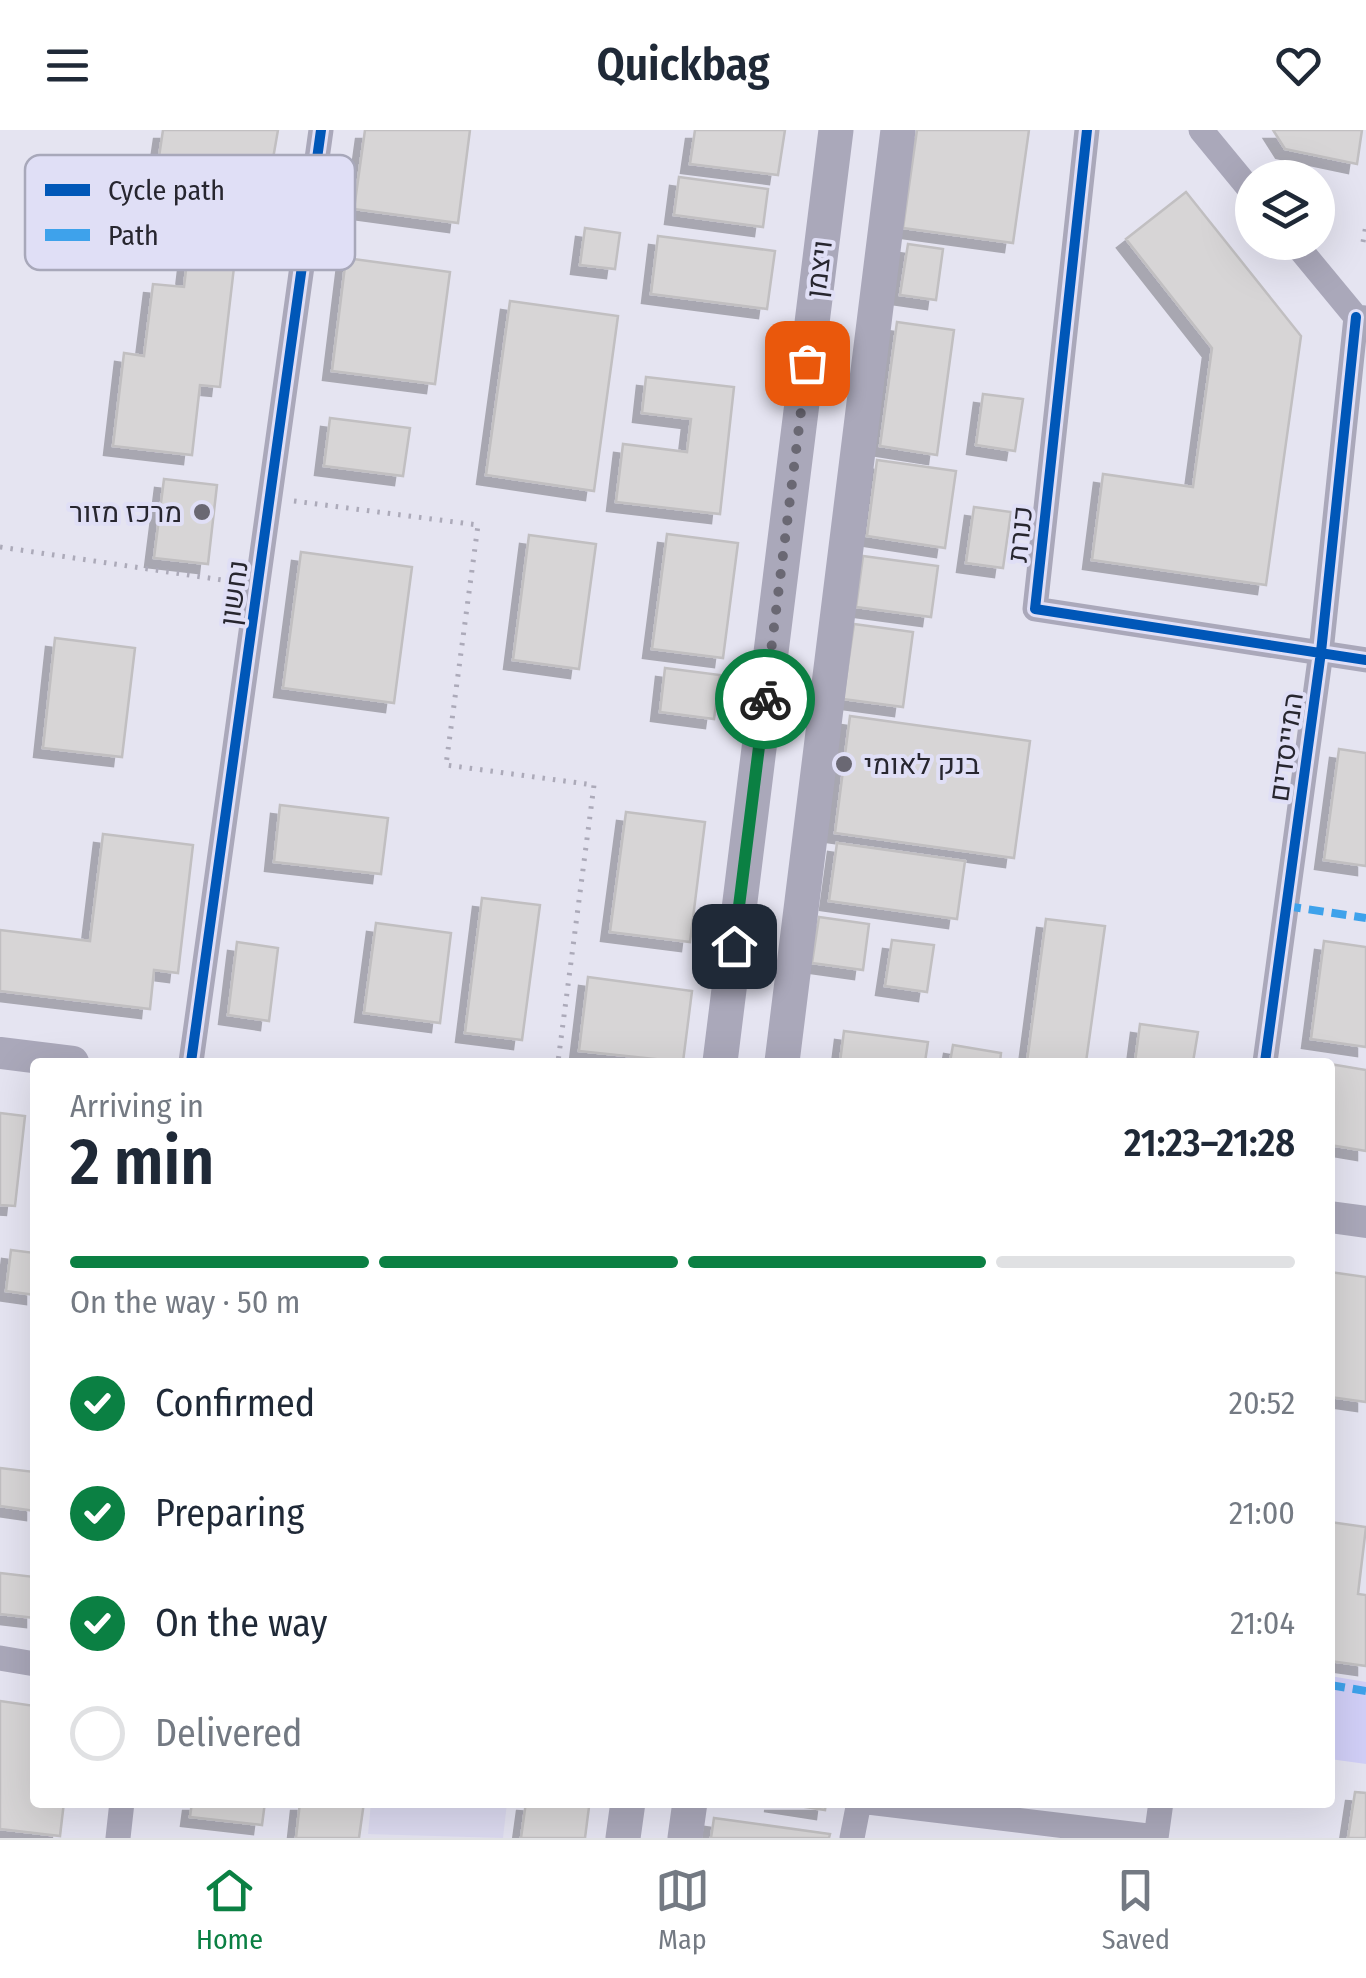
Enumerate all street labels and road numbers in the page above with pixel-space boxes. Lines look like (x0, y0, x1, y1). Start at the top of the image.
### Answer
street label: ויצמן (799, 238, 839, 300)
street label: כנרת (1001, 504, 1039, 564)
street label: נחשון (213, 558, 255, 628)
street label: המייסדים (1262, 690, 1310, 804)

